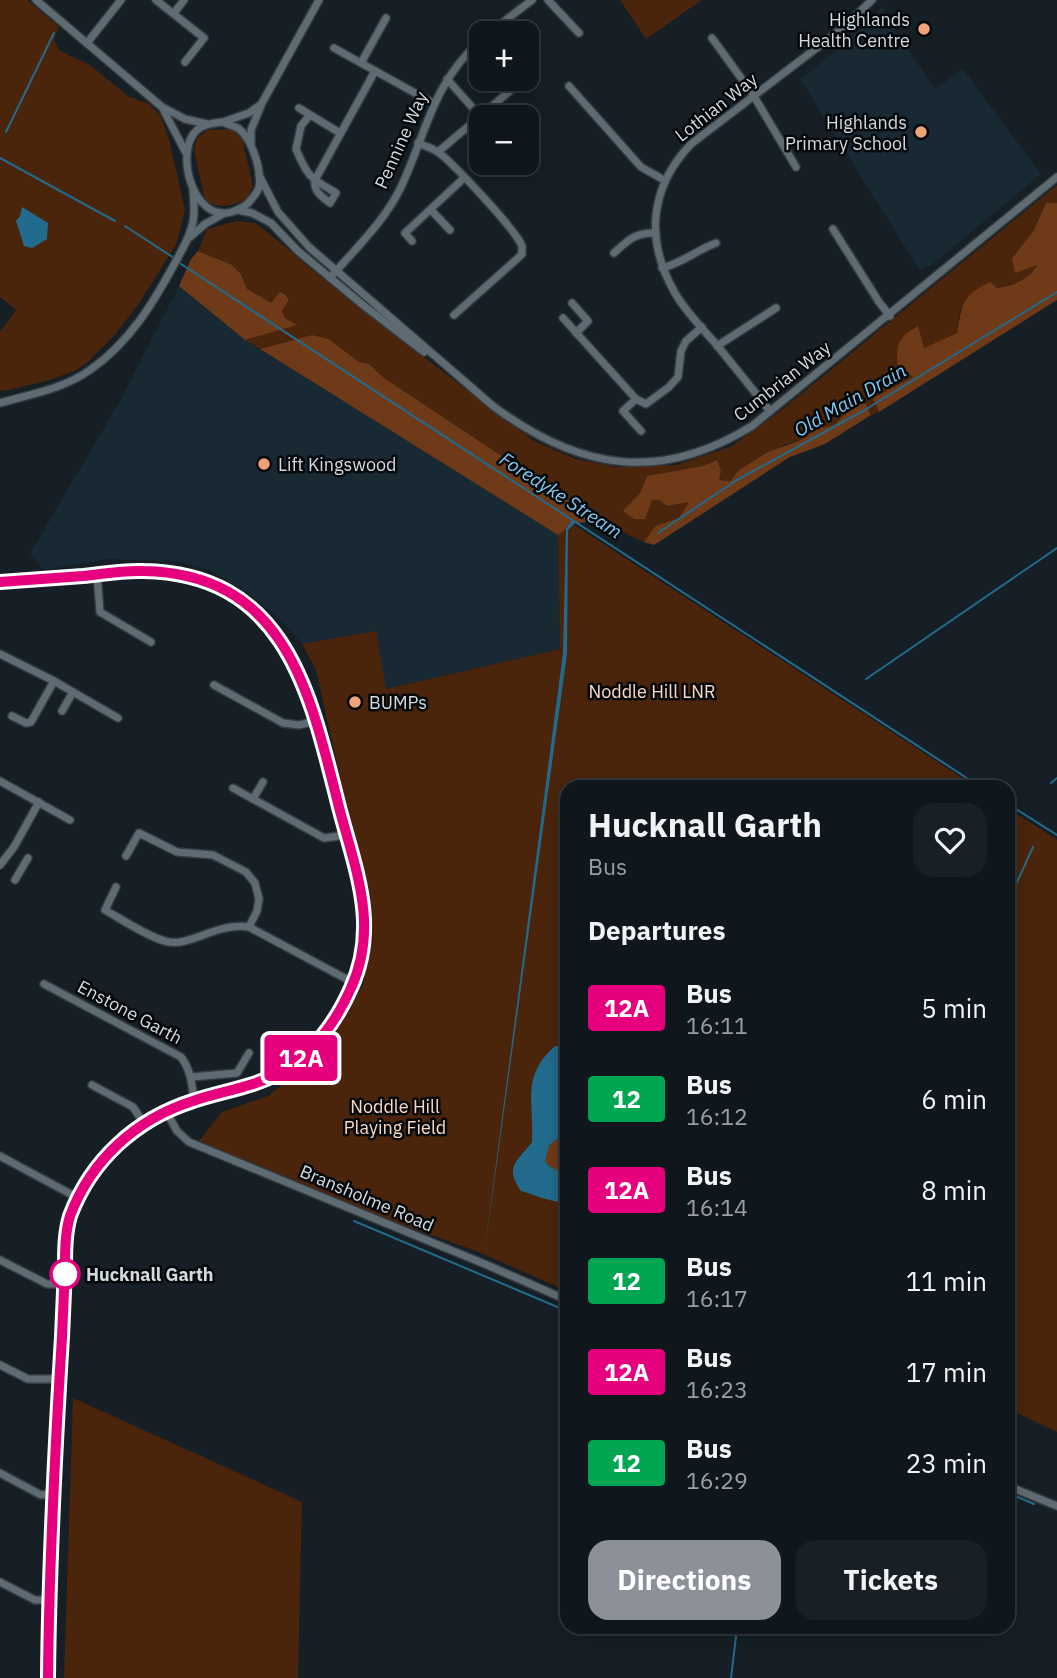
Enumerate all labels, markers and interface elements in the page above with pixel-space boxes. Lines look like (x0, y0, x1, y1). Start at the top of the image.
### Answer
place label: Highlands Health Centre (798, 8, 910, 52)
map controls (469, 21, 539, 175)
button: + (469, 21, 539, 91)
marker: Highlands Health Centre (916, 21, 932, 37)
street label: Lothian Way (670, 68, 762, 146)
street label: Pennine Way (369, 88, 433, 192)
button: − (469, 105, 539, 175)
place label: Highlands Primary School (785, 111, 907, 155)
marker: Highlands Primary School (913, 124, 929, 140)
street label: Cumbrian Way (729, 336, 835, 426)
water label: Old Main Drain (790, 358, 910, 442)
water label: Foredyke Stream (495, 446, 627, 544)
place label: Lift Kingswood (278, 453, 397, 476)
marker: Lift Kingswood (256, 456, 272, 472)
park label: Noddle Hill LNR (588, 680, 716, 703)
place label: BUMPs (369, 691, 427, 714)
marker: BUMPs (347, 694, 363, 710)
text: Hucknall Garth (588, 803, 822, 846)
button: heart (913, 803, 987, 877)
text: Bus (588, 851, 627, 881)
text: Departures (588, 913, 726, 947)
street label: Enstone Garth (74, 975, 186, 1049)
text: Bus (686, 976, 732, 1010)
text: 5 min (921, 991, 987, 1025)
text: 12A (604, 992, 649, 1024)
text: 16:11 (686, 1010, 748, 1040)
line badge: 12A (261, 1035, 341, 1081)
text: 12A (278, 1042, 324, 1074)
text: Bus (686, 1067, 732, 1101)
text: 6 min (921, 1082, 987, 1116)
text: 12 (612, 1083, 641, 1115)
park label: Noddle Hill Playing Field (344, 1095, 446, 1139)
text: 16:12 (686, 1101, 748, 1131)
text: Bus (686, 1158, 732, 1192)
street label: Bransholme Road (297, 1159, 437, 1237)
text: 8 min (921, 1173, 987, 1207)
text: 12A (604, 1174, 649, 1206)
text: 16:14 (686, 1192, 748, 1222)
text: Bus (686, 1249, 732, 1283)
marker: Hucknall Garth (50, 1259, 80, 1289)
place label: Hucknall Garth (86, 1263, 214, 1286)
text: 11 min (906, 1264, 987, 1298)
text: 12 (612, 1265, 641, 1297)
text: 16:17 (686, 1283, 748, 1313)
text: Bus (686, 1340, 732, 1374)
text: 17 min (906, 1355, 987, 1389)
text: 12A (604, 1356, 649, 1388)
text: 16:23 (686, 1374, 748, 1404)
text: Bus (686, 1431, 732, 1465)
text: 23 min (906, 1446, 987, 1480)
text: 12 (612, 1447, 641, 1479)
text: 16:29 (686, 1465, 748, 1495)
button: Directions (588, 1540, 781, 1620)
button: Tickets (795, 1540, 987, 1620)

